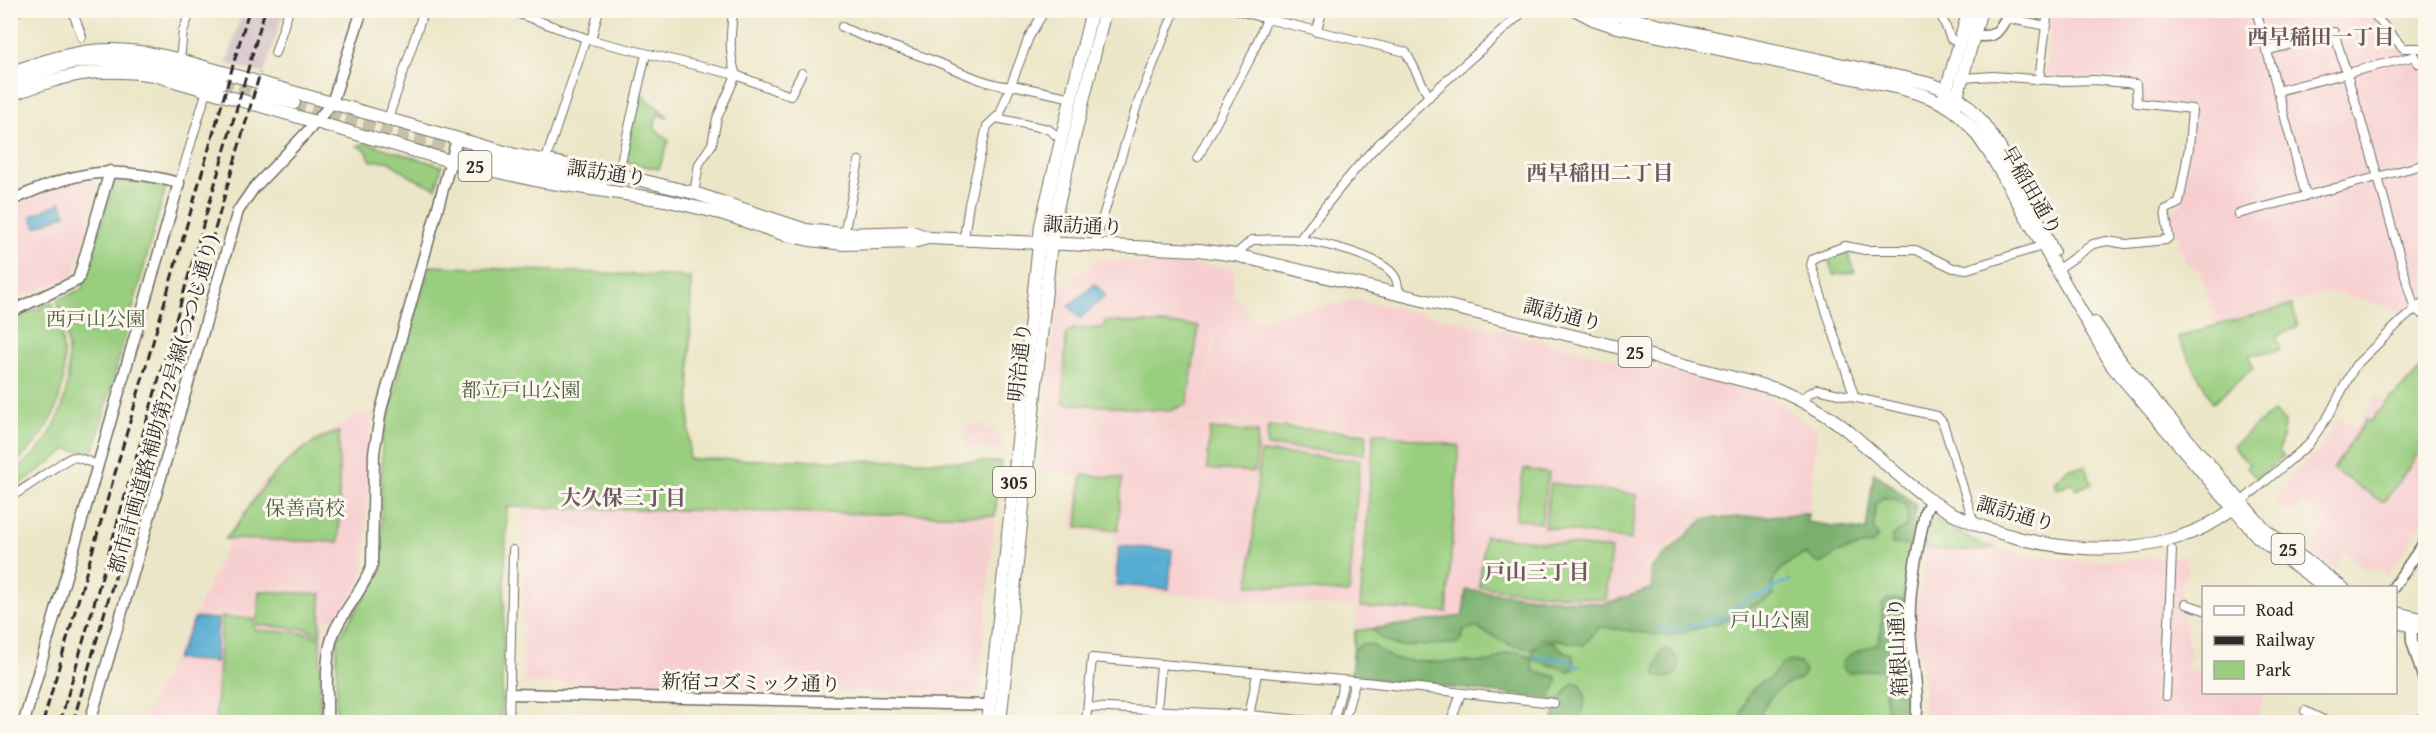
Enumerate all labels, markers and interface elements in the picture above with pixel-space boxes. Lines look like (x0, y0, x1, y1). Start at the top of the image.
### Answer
district label: 西早稲田一丁目 (2248, 21, 2395, 52)
street label: 早稲田通り (1994, 139, 2070, 241)
road number: 25 (458, 151, 492, 181)
street label: 諏訪通り (565, 152, 649, 192)
district label: 西早稲田二丁目 (1527, 157, 1674, 188)
street label: 諏訪通り (1042, 208, 1124, 242)
street label: 都市計画道路補助第72号線(つつじ通り) (101, 231, 225, 577)
street label: 諏訪通り (1521, 290, 1605, 338)
park label: 西戸山公園 (46, 304, 146, 333)
street label: 明治通り (1000, 321, 1038, 403)
road number: 25 (1618, 337, 1652, 367)
park label: 都立戸山公園 (461, 375, 581, 404)
road number: 305 (993, 467, 1035, 497)
district label: 大久保三丁目 (560, 482, 686, 513)
street label: 諏訪通り (1974, 488, 2058, 538)
park label: 保善高校 (265, 493, 345, 522)
road number: 25 (2272, 534, 2304, 564)
district label: 戸山三丁目 (1485, 556, 1590, 587)
legend (2202, 586, 2397, 694)
street label: 箱根山通り (1880, 596, 1914, 698)
text: Road (2256, 596, 2294, 623)
park label: 戸山公園 (1730, 605, 1810, 634)
text: Railway (2256, 626, 2315, 653)
text: Park (2256, 656, 2292, 683)
street label: 新宿コズミック通り (661, 666, 841, 698)

